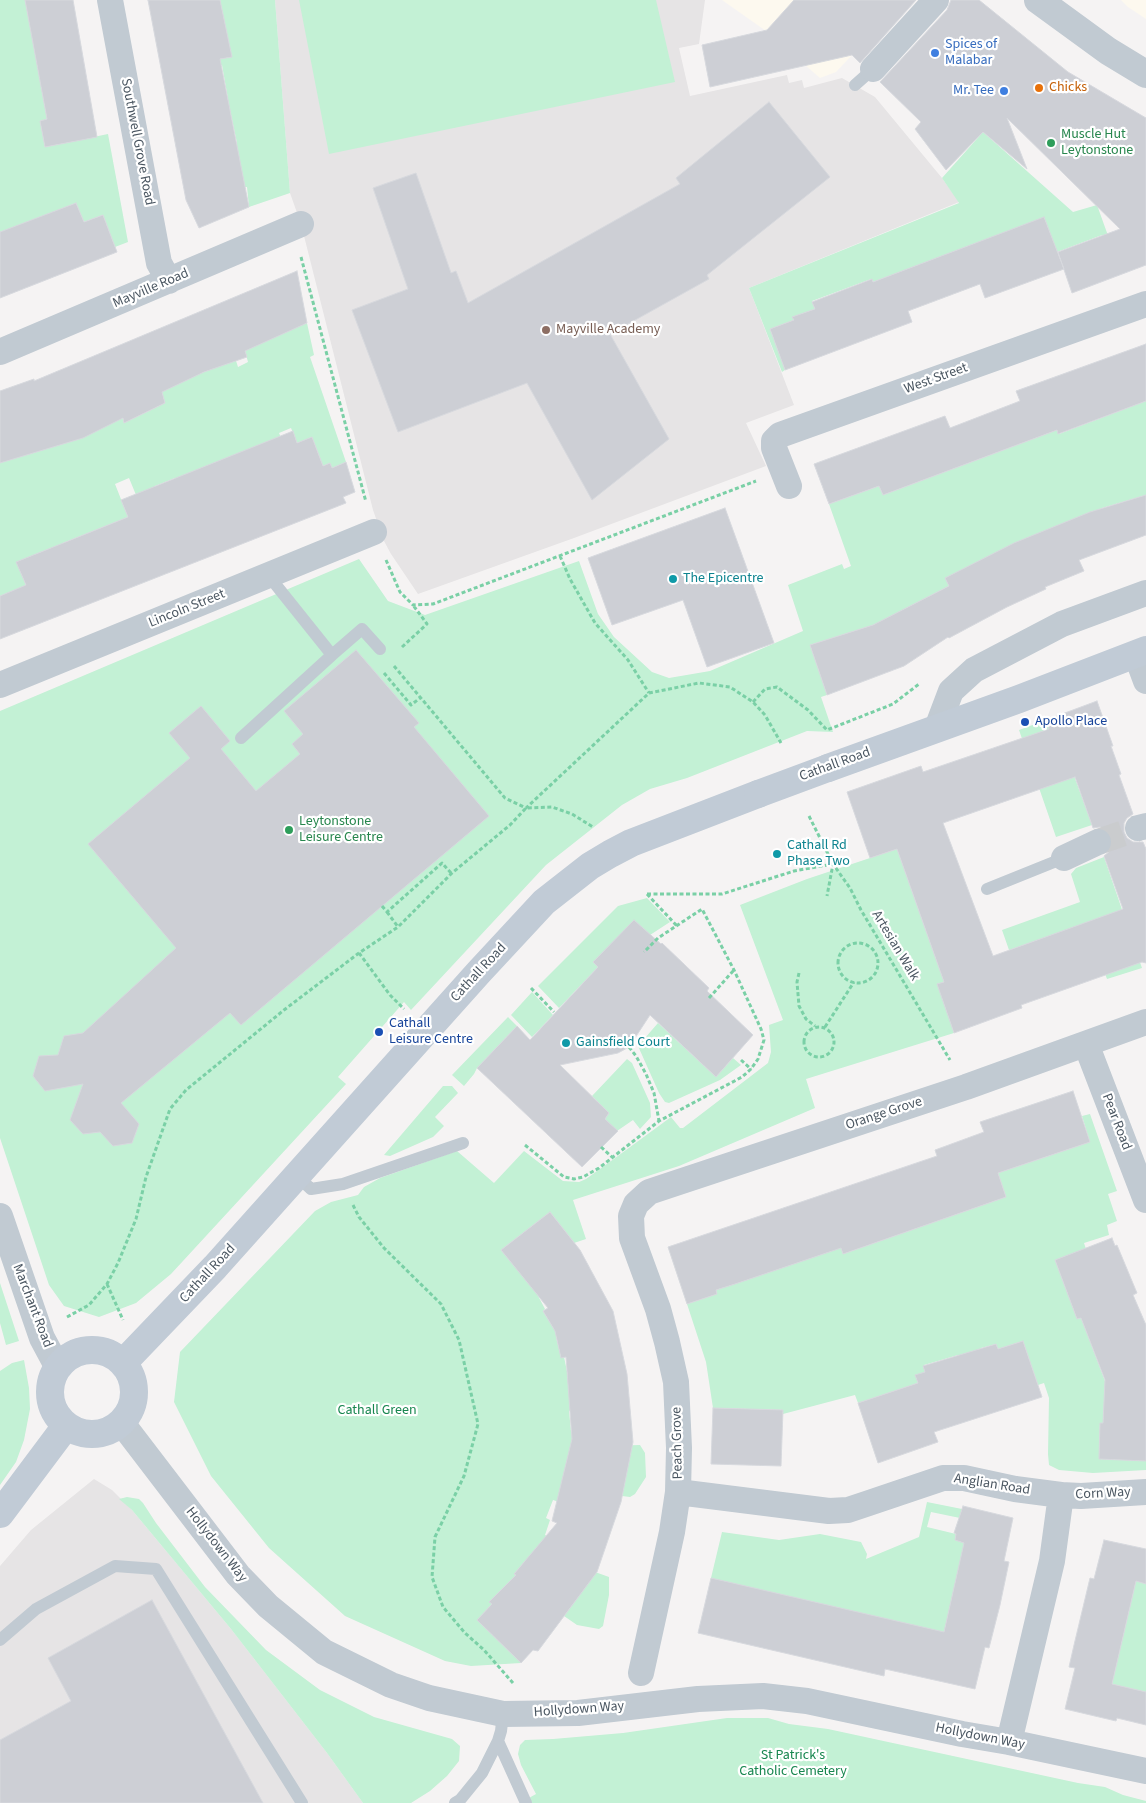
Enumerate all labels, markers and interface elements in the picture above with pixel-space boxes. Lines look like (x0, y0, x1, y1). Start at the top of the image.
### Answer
place label: Spices of Malabar (945, 37, 997, 70)
marker: Spices of Malabar (929, 47, 941, 59)
street label: Southwell Grove Road (116, 77, 158, 207)
place label: Chicks (1049, 80, 1087, 96)
marker: Chicks (1033, 82, 1045, 94)
place label: Mr. Tee (953, 83, 994, 99)
marker: Mr. Tee (998, 85, 1010, 97)
place label: Muscle Hut Leytonstone (1061, 127, 1133, 160)
marker: Muscle Hut Leytonstone (1045, 137, 1057, 149)
street label: Mayville Road (111, 266, 191, 312)
place label: Mayville Academy (556, 322, 660, 338)
marker: Mayville Academy (540, 324, 552, 336)
street label: West Street (902, 360, 970, 398)
place label: The Epicentre (683, 571, 764, 587)
marker: The Epicentre (667, 573, 679, 585)
street label: Lincoln Street (146, 586, 228, 632)
place label: Apollo Place (1035, 714, 1107, 730)
marker: Apollo Place (1019, 716, 1031, 728)
street label: Cathall Road (797, 744, 873, 786)
place label: Leytonstone Leisure Centre (299, 814, 383, 846)
marker: Leytonstone Leisure Centre (283, 824, 295, 836)
place label: Cathall Rd Phase Two (787, 838, 850, 870)
marker: Cathall Rd Phase Two (771, 848, 783, 860)
street label: Artesian Walk (867, 908, 923, 984)
street label: Cathall Road (448, 940, 510, 1006)
place label: Cathall Leisure Centre (389, 1016, 473, 1048)
marker: Cathall Leisure Centre (373, 1026, 385, 1038)
place label: Gainsfield Court (576, 1035, 670, 1051)
marker: Gainsfield Court (560, 1037, 572, 1049)
street label: Pear Road (1098, 1091, 1134, 1153)
street label: Orange Grove (844, 1094, 924, 1134)
street label: Cathall Road (177, 1241, 239, 1307)
street label: Marchant Road (8, 1262, 56, 1350)
park label: Cathall Green (337, 1403, 417, 1419)
street label: Peach Grove (669, 1407, 687, 1479)
street label: Anglian Road (953, 1471, 1031, 1499)
street label: Corn Way (1075, 1484, 1131, 1504)
street label: Hollydown Way (182, 1504, 250, 1586)
street label: Hollydown Way (533, 1698, 625, 1722)
street label: Hollydown Way (934, 1720, 1026, 1754)
park label: St Patrick's Catholic Cemetery (739, 1748, 847, 1780)

